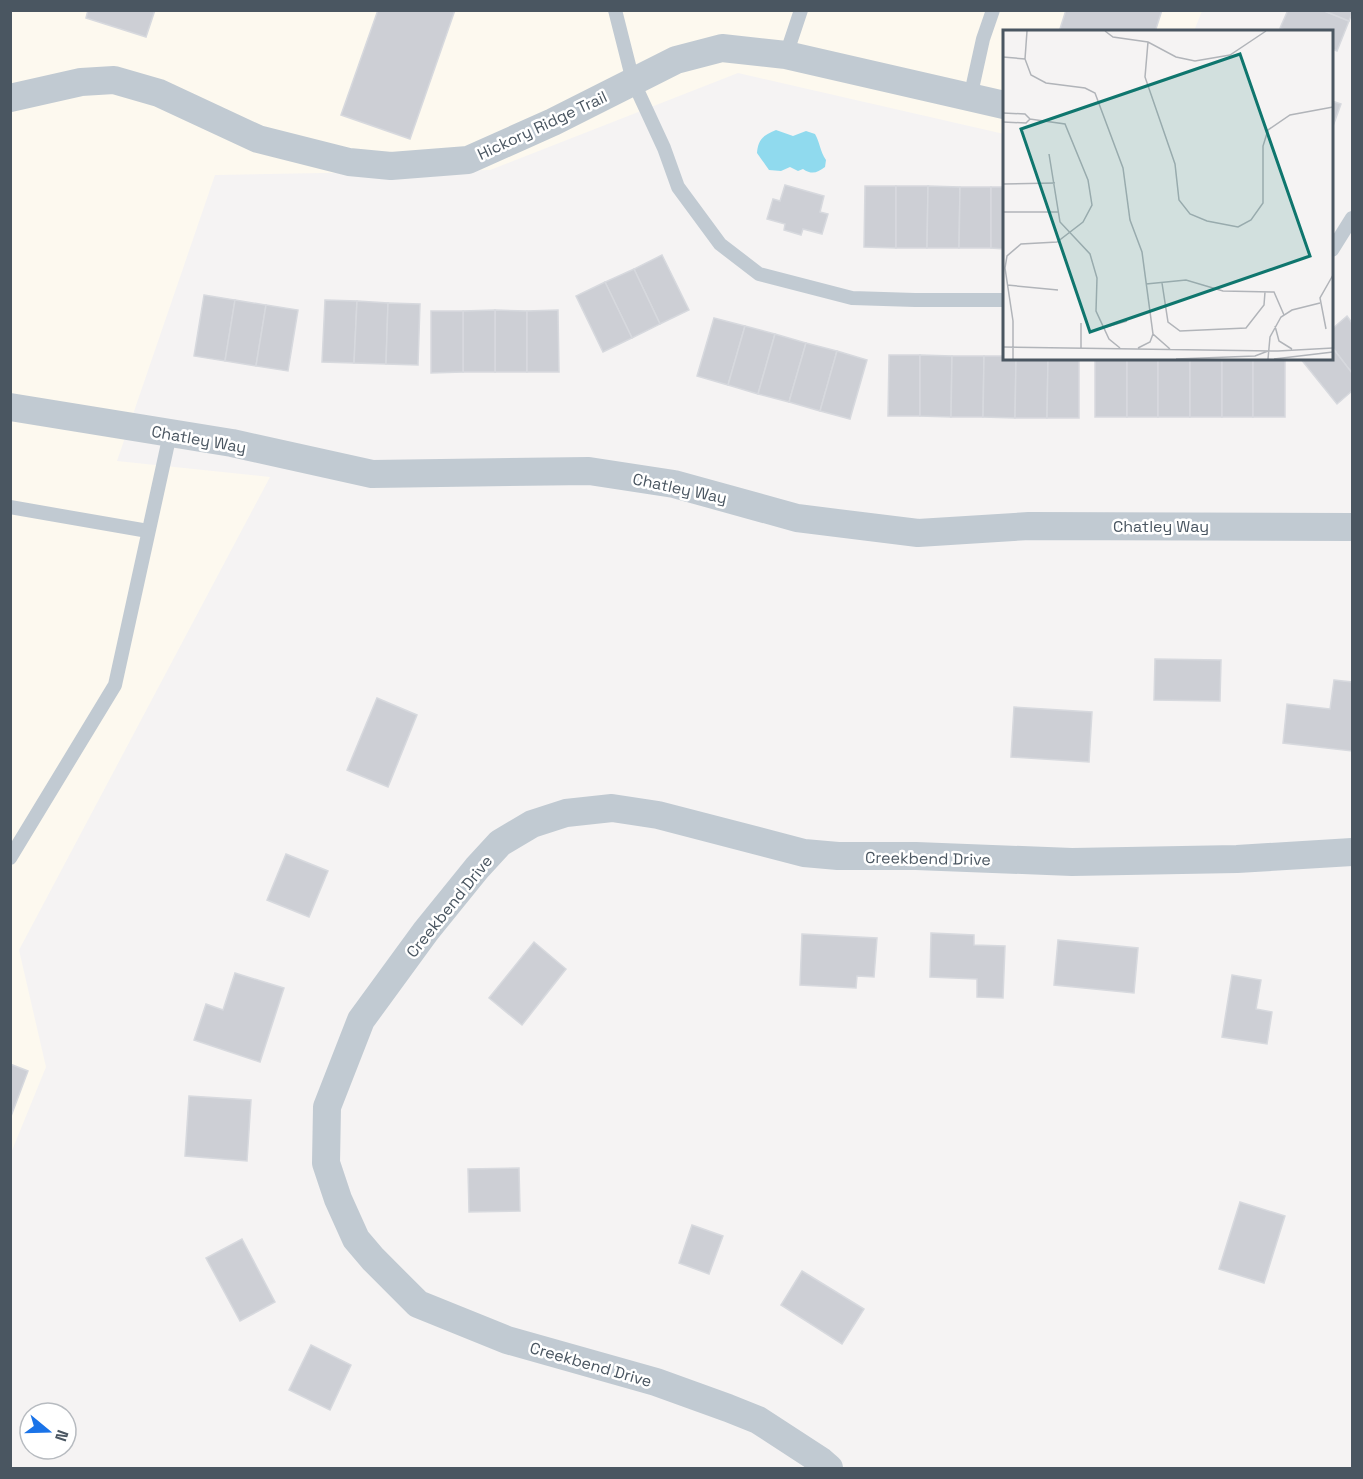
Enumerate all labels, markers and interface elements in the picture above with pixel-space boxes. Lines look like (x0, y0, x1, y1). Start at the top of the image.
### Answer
inset map (1003, 30, 1333, 360)
street label: Hickory Ridge Trail (474, 86, 610, 165)
street label: Chatley Way (150, 421, 248, 458)
street label: Chatley Way (631, 468, 729, 509)
street label: Chatley Way (1113, 516, 1209, 537)
street label: Creekbend Drive (865, 847, 991, 870)
street label: Creekbend Drive (402, 851, 497, 962)
street label: Creekbend Drive (527, 1337, 654, 1392)
north arrow (18, 1401, 78, 1461)
text: N (50, 1427, 73, 1444)

